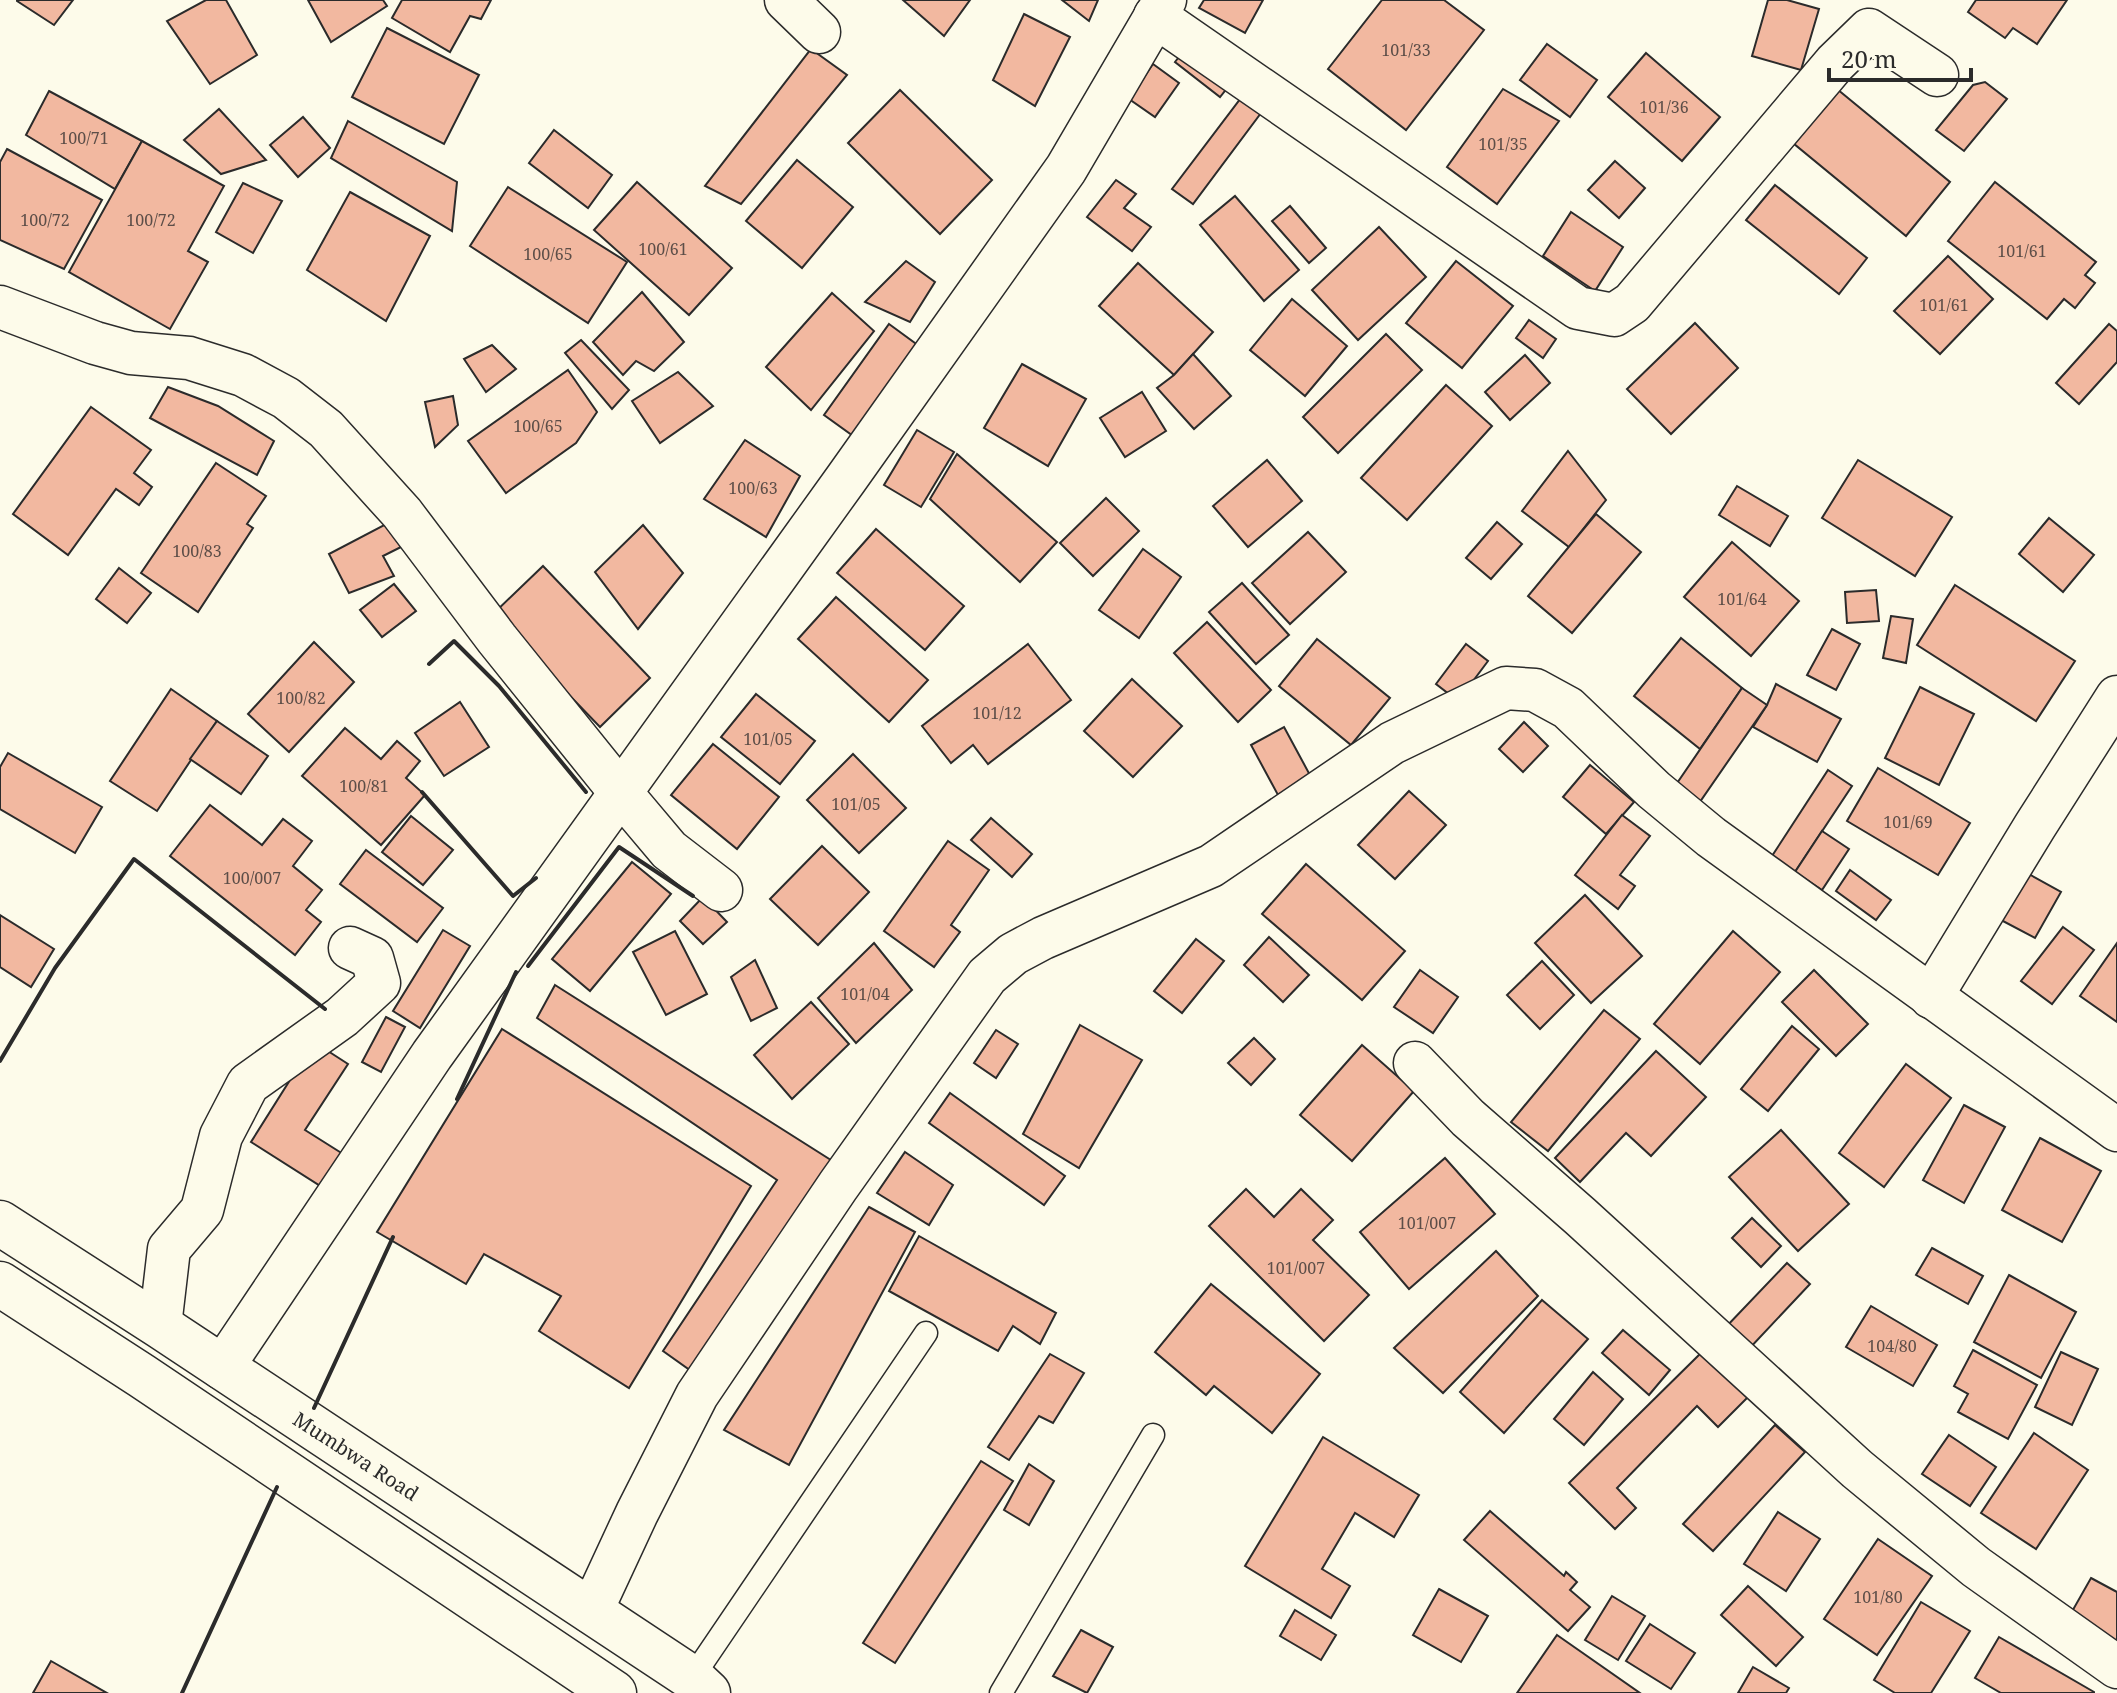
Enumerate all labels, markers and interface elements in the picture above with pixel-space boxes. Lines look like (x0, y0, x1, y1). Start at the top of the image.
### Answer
scale bar (1829, 32, 1971, 82)
house number: 101/33 (1381, 39, 1431, 61)
text: 20 m (1841, 42, 1897, 75)
house number: 101/36 (1639, 96, 1689, 118)
house number: 100/71 (59, 127, 109, 149)
house number: 101/35 (1478, 133, 1528, 155)
house number: 100/72 (20, 209, 70, 231)
house number: 100/72 (126, 209, 176, 231)
house number: 100/61 (638, 238, 688, 260)
house number: 101/61 (1997, 240, 2047, 262)
house number: 100/65 (523, 243, 573, 265)
house number: 101/61 (1919, 294, 1969, 316)
house number: 100/65 (513, 415, 563, 437)
house number: 100/63 (728, 477, 778, 499)
house number: 100/83 (172, 540, 222, 562)
house number: 101/64 (1717, 588, 1767, 610)
house number: 100/82 (276, 687, 326, 709)
house number: 101/12 (972, 702, 1022, 724)
house number: 101/05 (743, 728, 793, 750)
house number: 100/81 (339, 775, 389, 797)
house number: 101/05 (831, 793, 881, 815)
house number: 101/69 (1883, 811, 1933, 833)
house number: 100/007 (223, 867, 281, 889)
house number: 101/04 (840, 983, 890, 1005)
house number: 101/007 (1398, 1212, 1456, 1234)
house number: 101/007 (1267, 1257, 1325, 1279)
house number: 104/80 (1867, 1335, 1917, 1357)
street label: Mumbwa Road (288, 1405, 424, 1507)
house number: 101/80 (1853, 1586, 1903, 1608)

